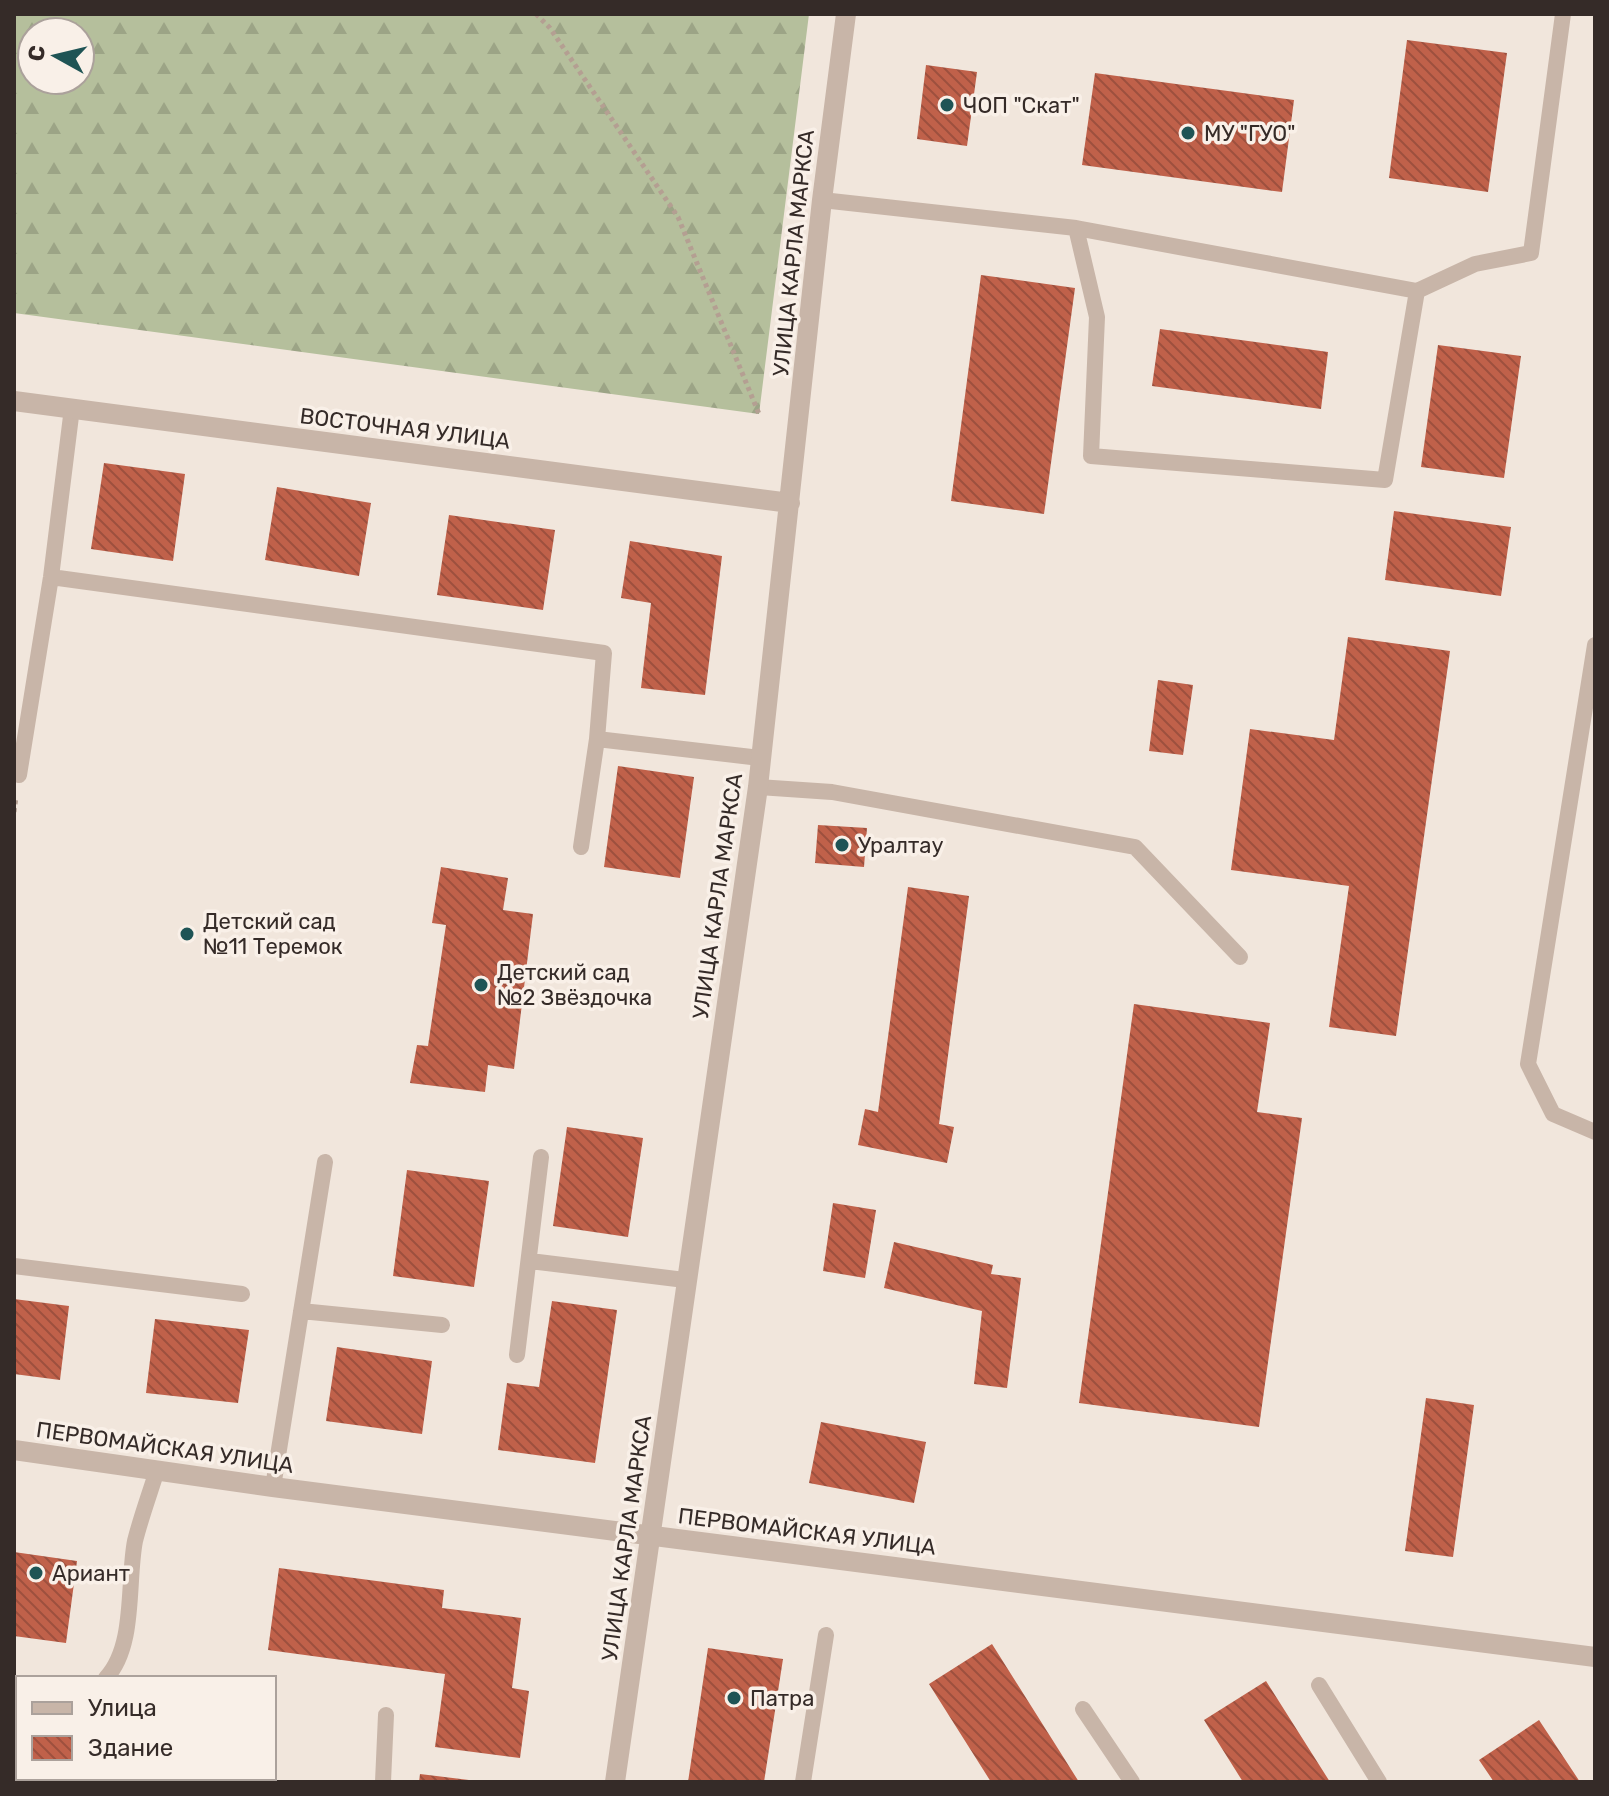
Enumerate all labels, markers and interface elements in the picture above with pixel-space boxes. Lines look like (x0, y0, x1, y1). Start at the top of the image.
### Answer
north arrow (16, 16, 96, 96)
text: С (22, 44, 51, 63)
place label: ЧОП "Скат" (963, 92, 1080, 119)
marker: ЧОП "Скат" (938, 96, 956, 114)
place label: МУ "ГУО" (1204, 120, 1295, 147)
marker: МУ "ГУО" (1179, 124, 1197, 142)
street label: УЛИЦА КАРЛА МАРКСА (767, 128, 820, 378)
street label: ВОСТОЧНАЯ УЛИЦА (298, 402, 512, 455)
street label: УЛИЦА КАРЛА МАРКСА (687, 771, 748, 1021)
place label: Уралтау (858, 832, 944, 859)
marker: Уралтау (833, 836, 851, 854)
place label: Детский сад №11 Теремок (203, 908, 343, 960)
marker: Детский сад №11 Теремок (178, 925, 196, 943)
place label: Детский сад №2 Звёздочка (497, 959, 652, 1011)
marker: Детский сад №2 Звёздочка (472, 976, 490, 994)
street label: УЛИЦА КАРЛА МАРКСА (596, 1413, 657, 1663)
street label: ПЕРВОМАЙСКАЯ УЛИЦА (34, 1416, 296, 1479)
street label: ПЕРВОМАЙСКАЯ УЛИЦА (676, 1502, 938, 1561)
place label: Ариант (52, 1560, 130, 1587)
marker: Ариант (27, 1564, 45, 1582)
legend (16, 1676, 276, 1780)
place label: Патра (750, 1685, 814, 1712)
marker: Патра (725, 1689, 743, 1707)
text: Улица (88, 1694, 157, 1722)
text: Здание (88, 1734, 173, 1762)

